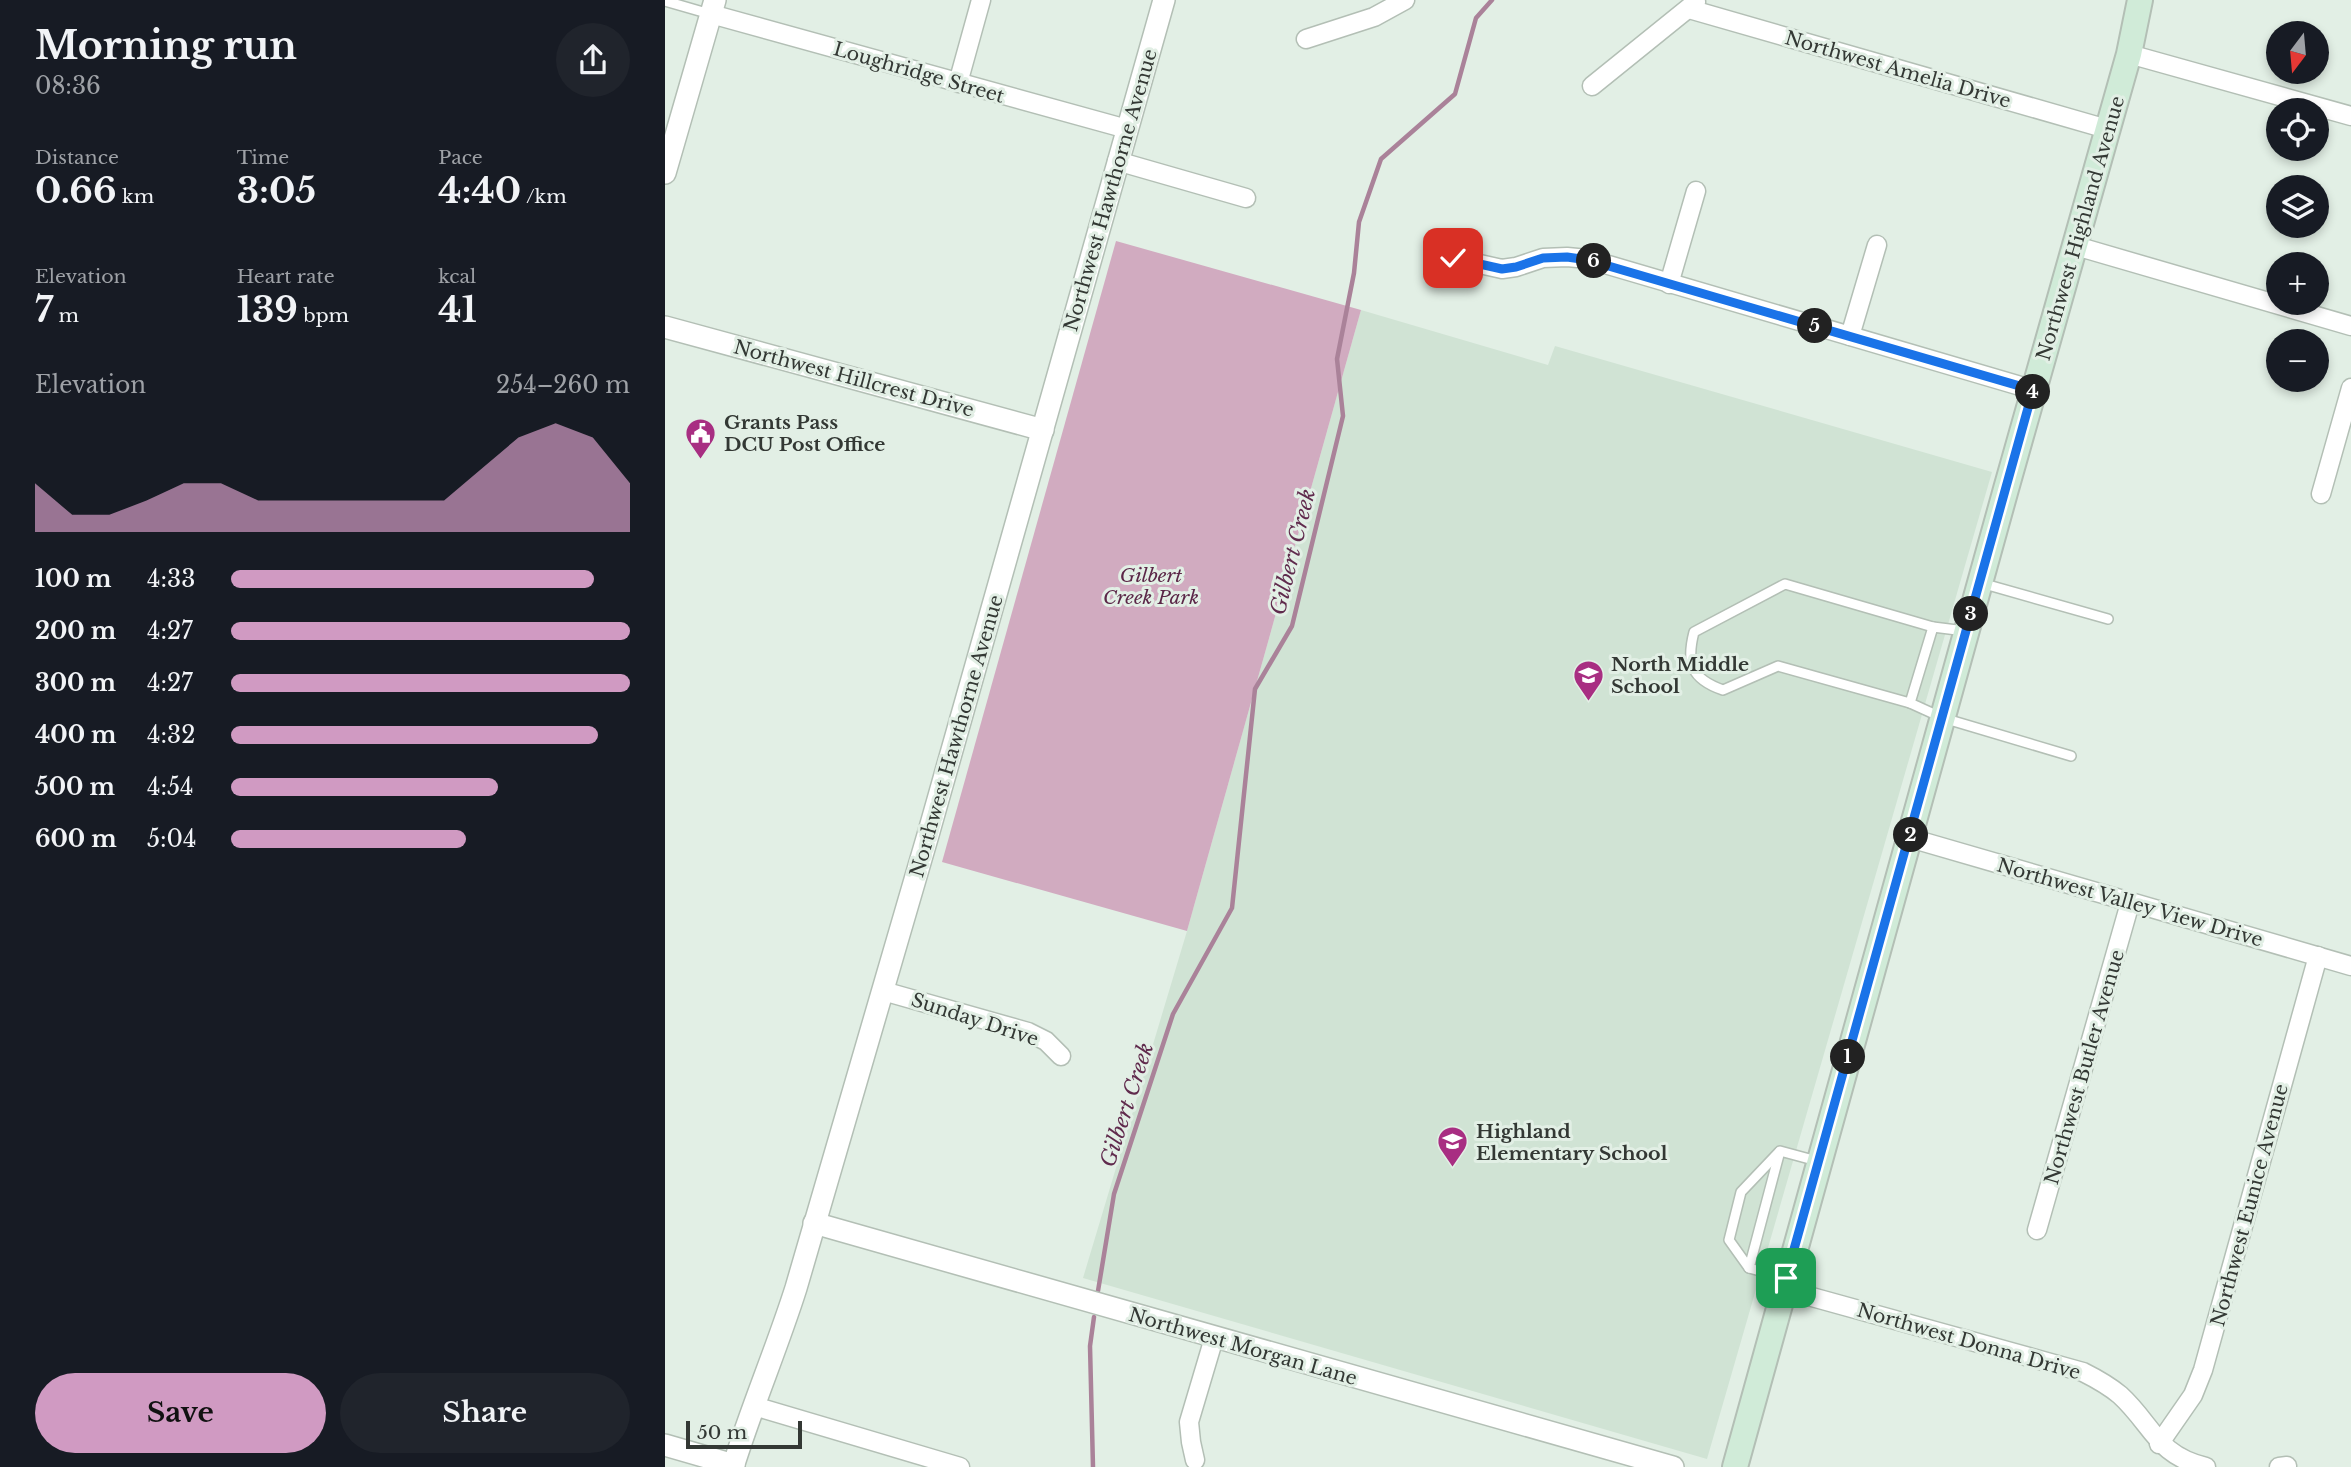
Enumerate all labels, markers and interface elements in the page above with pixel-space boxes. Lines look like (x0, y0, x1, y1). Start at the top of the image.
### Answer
north arrow (2266, 21, 2329, 84)
map controls (2266, 21, 2329, 392)
text: Morning run (35, 22, 297, 69)
button: share (556, 23, 630, 97)
street label: Northwest Amelia Drive (1782, 26, 2013, 113)
street label: Loughridge Street (831, 37, 1008, 108)
street label: Northwest Hawthorne Avenue (1059, 46, 1162, 334)
text: 08:36 (35, 72, 101, 100)
street label: Northwest Highland Avenue (2032, 93, 2129, 363)
button: locate (2266, 98, 2329, 161)
text: Distance (35, 146, 119, 169)
text: Time (237, 146, 289, 169)
text: Pace (438, 146, 483, 169)
text: 0.66 (35, 169, 117, 212)
text: 3:05 (237, 169, 316, 212)
text: 4:40 (438, 169, 521, 212)
button: layers (2266, 175, 2329, 238)
text: km (117, 185, 154, 208)
text: /km (521, 185, 567, 208)
pin (1423, 228, 1483, 288)
icon: check (1434, 239, 1472, 277)
pin: 6 (1577, 244, 1611, 278)
text: 6 (1587, 249, 1600, 272)
button: + (2266, 252, 2329, 315)
text: Elevation (35, 265, 127, 288)
text: Heart rate (237, 265, 335, 288)
text: kcal (438, 265, 476, 288)
text: 7 (35, 288, 53, 331)
text: 139 (237, 288, 298, 331)
text: 41 (438, 288, 477, 331)
text: m (53, 304, 79, 327)
text: bpm (298, 304, 349, 327)
pin: 5 (1797, 308, 1833, 344)
text: 5 (1809, 314, 1820, 337)
button: − (2266, 329, 2329, 392)
street label: Northwest Hillcrest Drive (731, 335, 977, 422)
text: Elevation (35, 371, 146, 399)
text: 254–260 m (496, 371, 630, 399)
pin: 4 (2015, 374, 2051, 410)
text: 4 (2026, 380, 2039, 403)
place label: Grants Pass DCU Post Office (724, 411, 885, 456)
public building icon: Grants Pass DCU Post Office (684, 416, 718, 460)
water label: Gilbert Creek (1265, 486, 1321, 618)
park label: Gilbert Creek Park (1103, 564, 1199, 609)
text: 100 m (35, 565, 111, 593)
text: 4:33 (147, 565, 195, 593)
street label: Northwest Hawthorne Avenue (905, 592, 1008, 880)
pin: 3 (1953, 596, 1989, 632)
text: 3 (1964, 602, 1977, 625)
text: 200 m (35, 617, 116, 645)
text: 4:27 (147, 617, 193, 645)
place label: North Middle School (1611, 653, 1749, 698)
school or university icon: North Middle School (1571, 658, 1605, 702)
text: 300 m (35, 669, 116, 697)
text: 4:27 (147, 669, 193, 697)
text: 400 m (35, 721, 117, 749)
text: 4:32 (147, 721, 195, 749)
text: 500 m (35, 773, 115, 801)
text: 4:54 (147, 773, 194, 801)
pin: 2 (1893, 818, 1929, 852)
text: 2 (1904, 823, 1917, 846)
text: 600 m (35, 825, 117, 853)
text: 5:04 (147, 825, 197, 853)
street label: Northwest Valley View Drive (1994, 853, 2265, 951)
street label: Northwest Butler Avenue (2040, 947, 2129, 1187)
street label: Sunday Drive (908, 988, 1041, 1051)
water label: Gilbert Creek (1095, 1040, 1159, 1170)
pin: 1 (1831, 1040, 1865, 1074)
text: 1 (1843, 1045, 1852, 1068)
street label: Northwest Eunice Avenue (2206, 1081, 2293, 1329)
place label: Highland Elementary School (1476, 1120, 1668, 1165)
school or university icon: Highland Elementary School (1436, 1125, 1470, 1169)
pin (1756, 1248, 1816, 1308)
icon: arrive (1767, 1259, 1805, 1297)
street label: Northwest Donna Drive (1854, 1299, 2083, 1384)
street label: Northwest Morgan Lane (1126, 1303, 1360, 1390)
button: Save (35, 1373, 326, 1453)
button: Share (340, 1373, 630, 1453)
scale bar (686, 1418, 801, 1450)
text: 50 m (697, 1421, 747, 1444)

